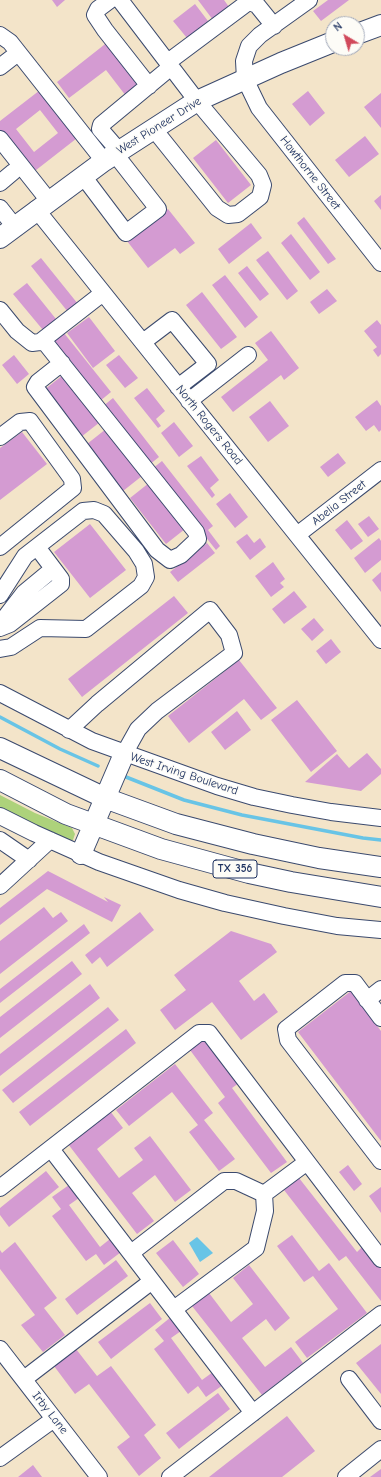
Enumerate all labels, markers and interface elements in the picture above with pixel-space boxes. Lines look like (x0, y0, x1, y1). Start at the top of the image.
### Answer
north arrow (325, 16, 365, 56)
text: N (331, 20, 345, 34)
street label: West Pioneer Drive (114, 94, 204, 158)
street label: Hawthorne Street (277, 133, 343, 213)
street label: North Rogers Road (172, 382, 246, 468)
street label: Abelia Street (309, 477, 369, 529)
street label: West Irving Boulevard (128, 750, 240, 798)
road number: TX 356 (213, 860, 257, 878)
street label: Irby Lane (29, 1389, 71, 1437)

